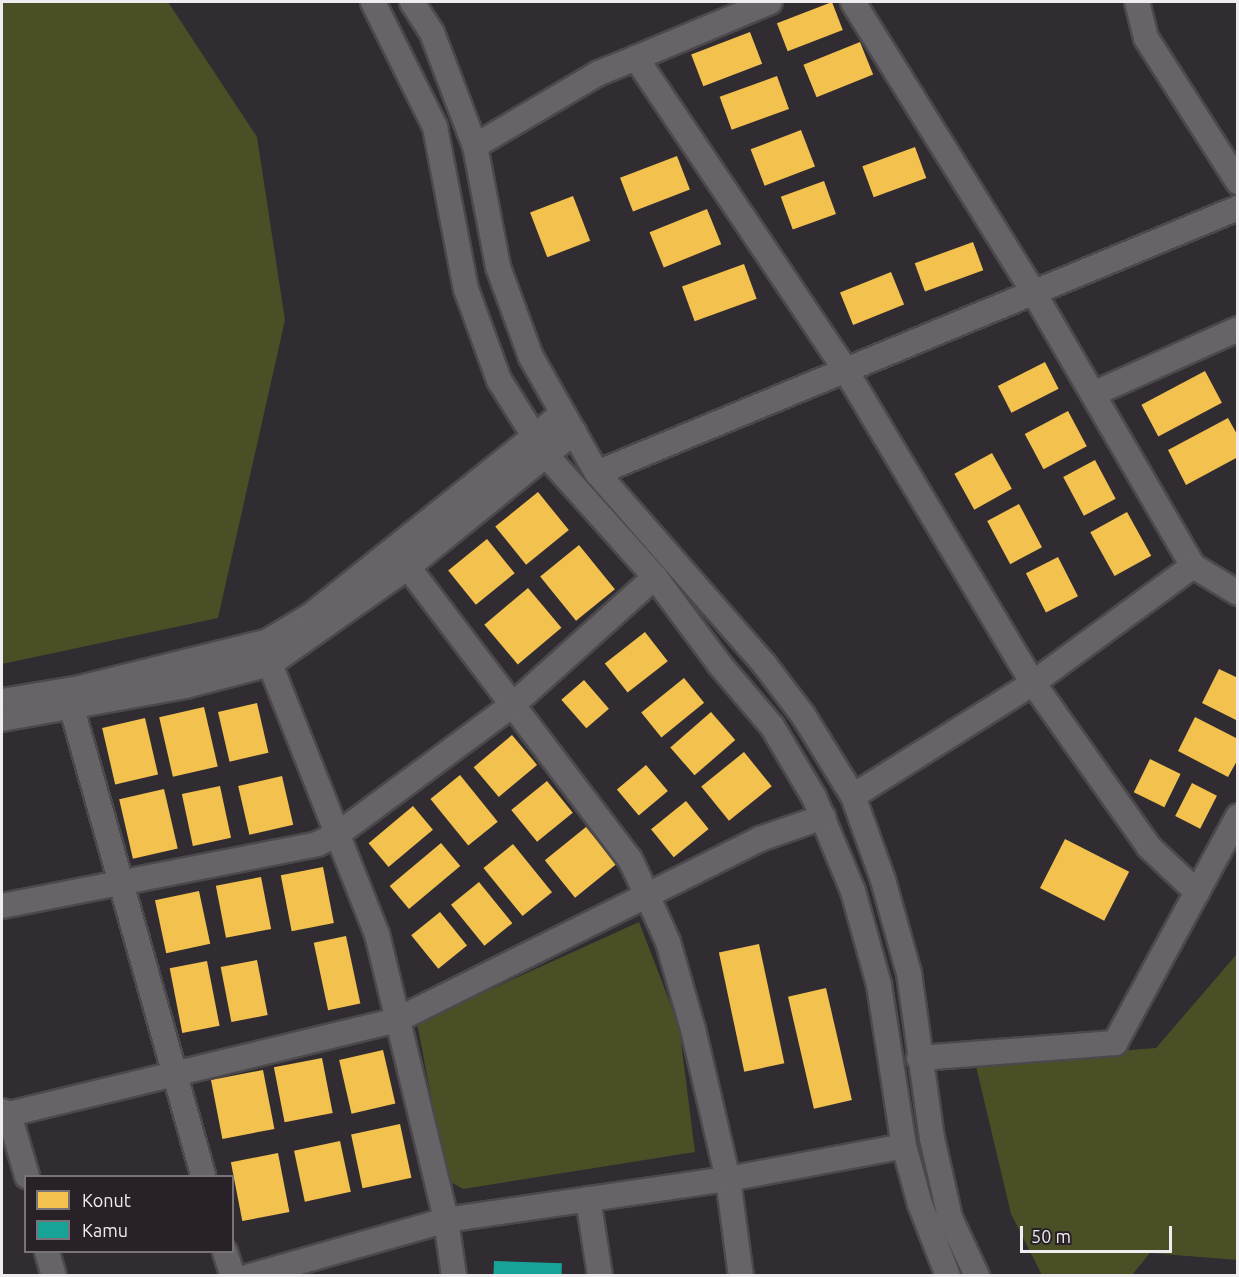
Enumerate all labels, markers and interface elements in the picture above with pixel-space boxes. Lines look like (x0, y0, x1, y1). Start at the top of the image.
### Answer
legend (24, 1175, 234, 1253)
text: Konut (82, 1190, 131, 1210)
scale bar (1023, 1214, 1174, 1252)
text: Kamu (82, 1220, 128, 1240)
text: 50 m (1031, 1226, 1071, 1246)

